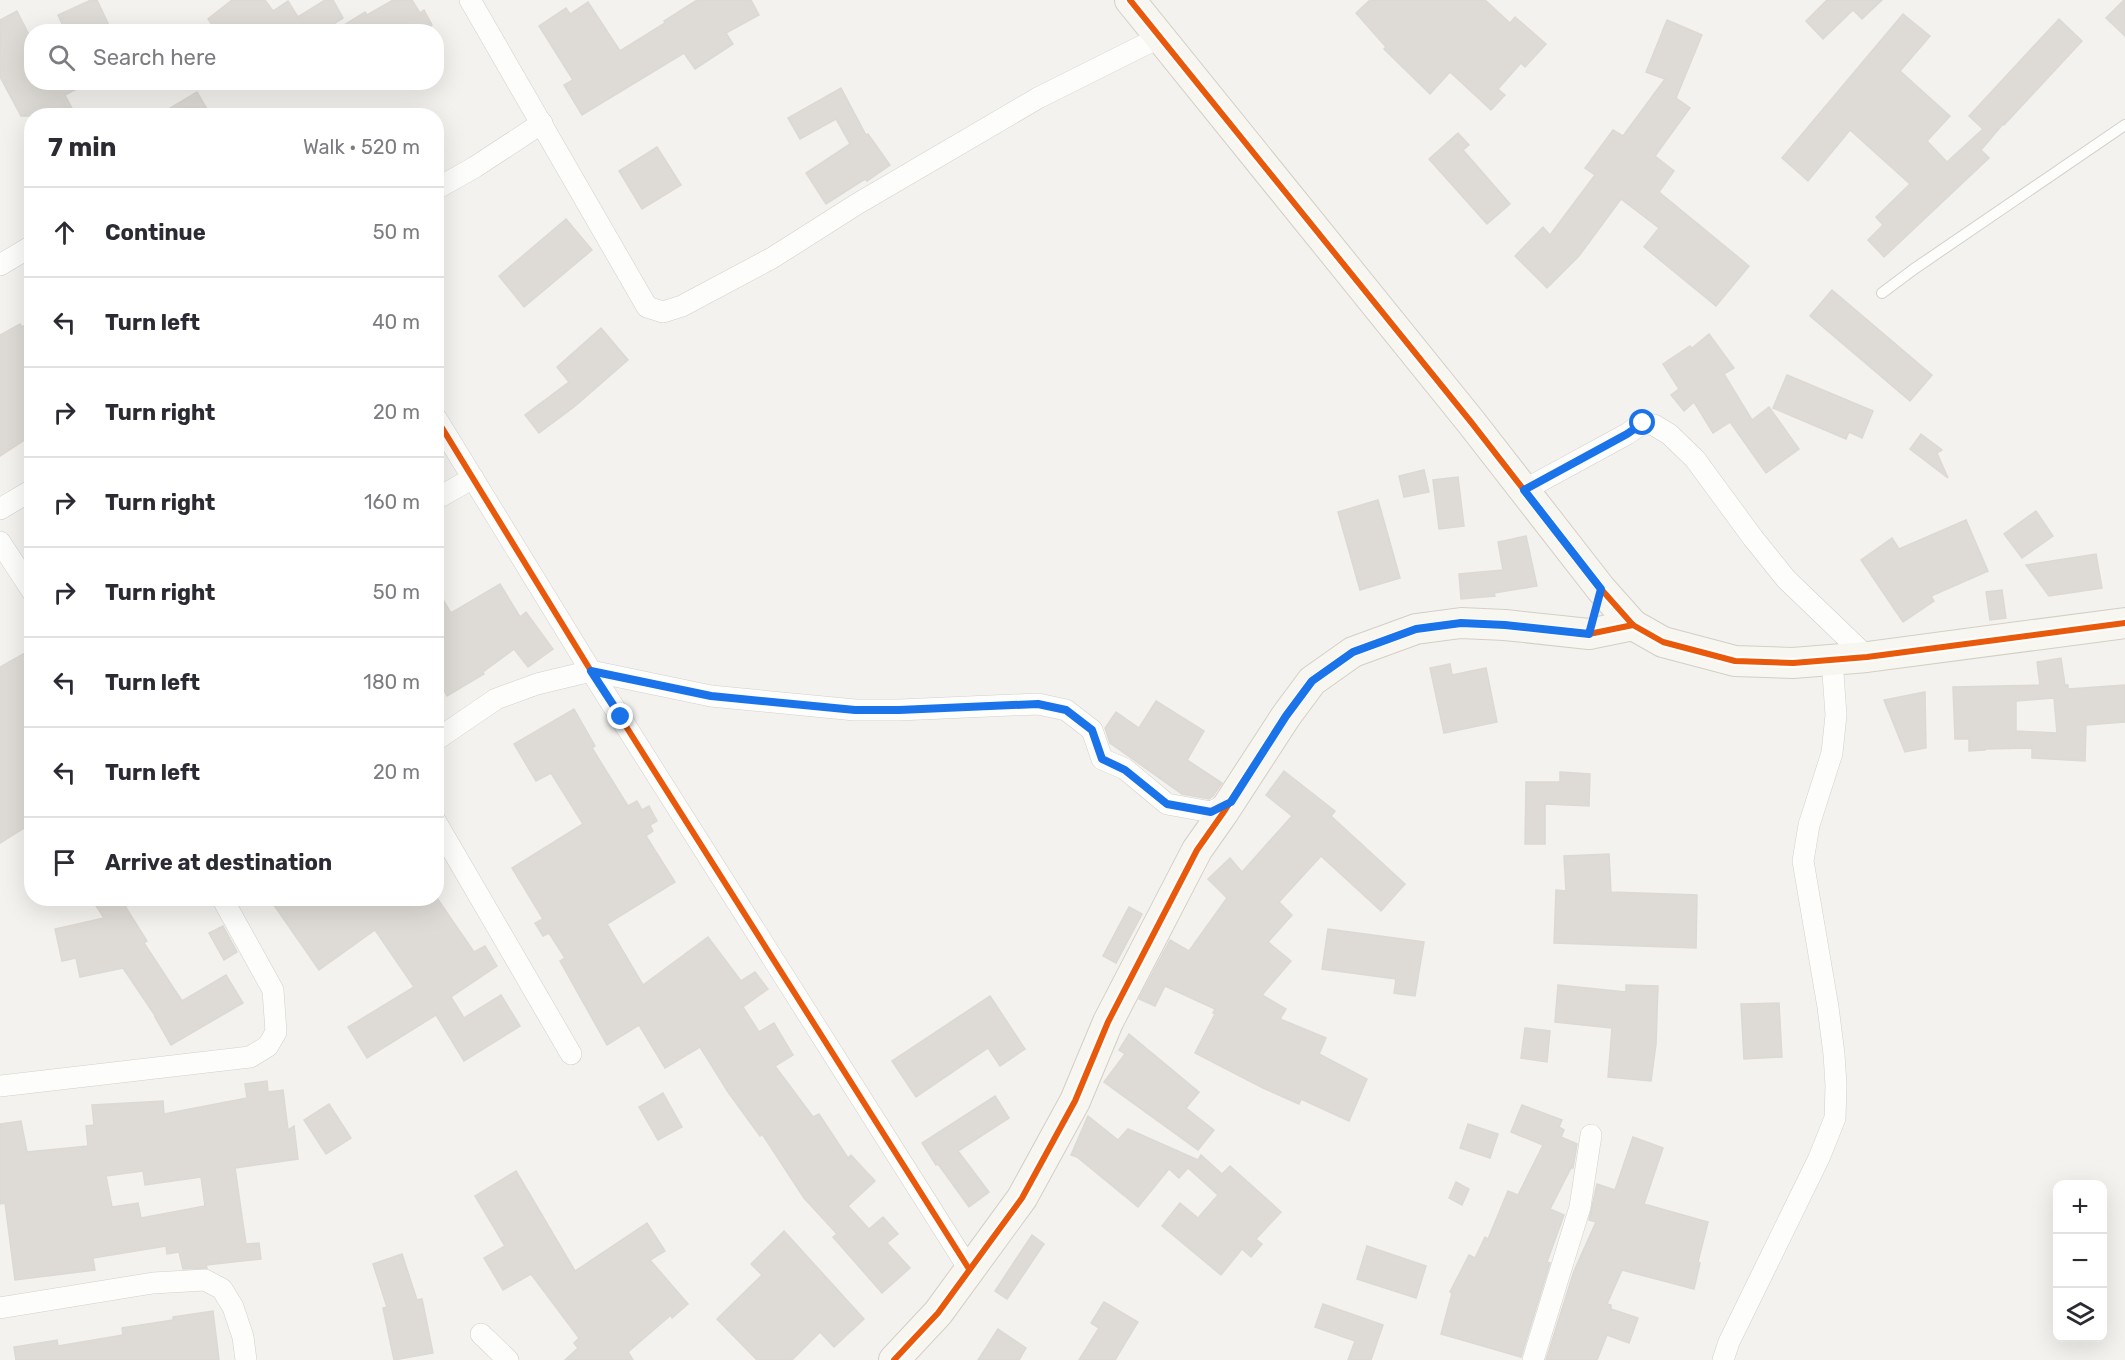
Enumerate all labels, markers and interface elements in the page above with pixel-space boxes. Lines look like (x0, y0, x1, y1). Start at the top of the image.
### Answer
search box (24, 24, 444, 90)
icon: search (45, 41, 78, 74)
text: Search here (93, 44, 216, 71)
text: 7 min (48, 132, 116, 163)
text: Walk · 520 m (303, 135, 420, 159)
icon: ahead (48, 216, 81, 249)
text: Continue (105, 219, 206, 246)
text: 50 m (373, 220, 420, 244)
icon: left (48, 306, 81, 339)
text: Turn left (105, 309, 200, 336)
text: 40 m (372, 310, 420, 334)
icon: right (48, 396, 81, 429)
text: Turn right (105, 399, 215, 426)
text: 20 m (373, 400, 420, 424)
route start (1629, 409, 1655, 435)
icon: right (48, 486, 81, 519)
text: Turn right (105, 489, 215, 516)
text: 160 m (364, 490, 420, 514)
icon: right (48, 576, 81, 609)
text: Turn right (105, 579, 215, 606)
text: 50 m (373, 580, 420, 604)
icon: left (48, 666, 81, 699)
text: Turn left (105, 669, 200, 696)
text: 180 m (363, 670, 420, 694)
route end (607, 703, 633, 729)
icon: left (48, 756, 81, 789)
text: Turn left (105, 759, 200, 786)
text: 20 m (373, 760, 420, 784)
icon: arrive (48, 846, 81, 879)
text: Arrive at destination (105, 849, 332, 876)
map controls (2053, 1180, 2107, 1342)
button: + (2053, 1180, 2107, 1234)
button: − (2053, 1234, 2107, 1288)
button: layers (2053, 1288, 2107, 1342)

